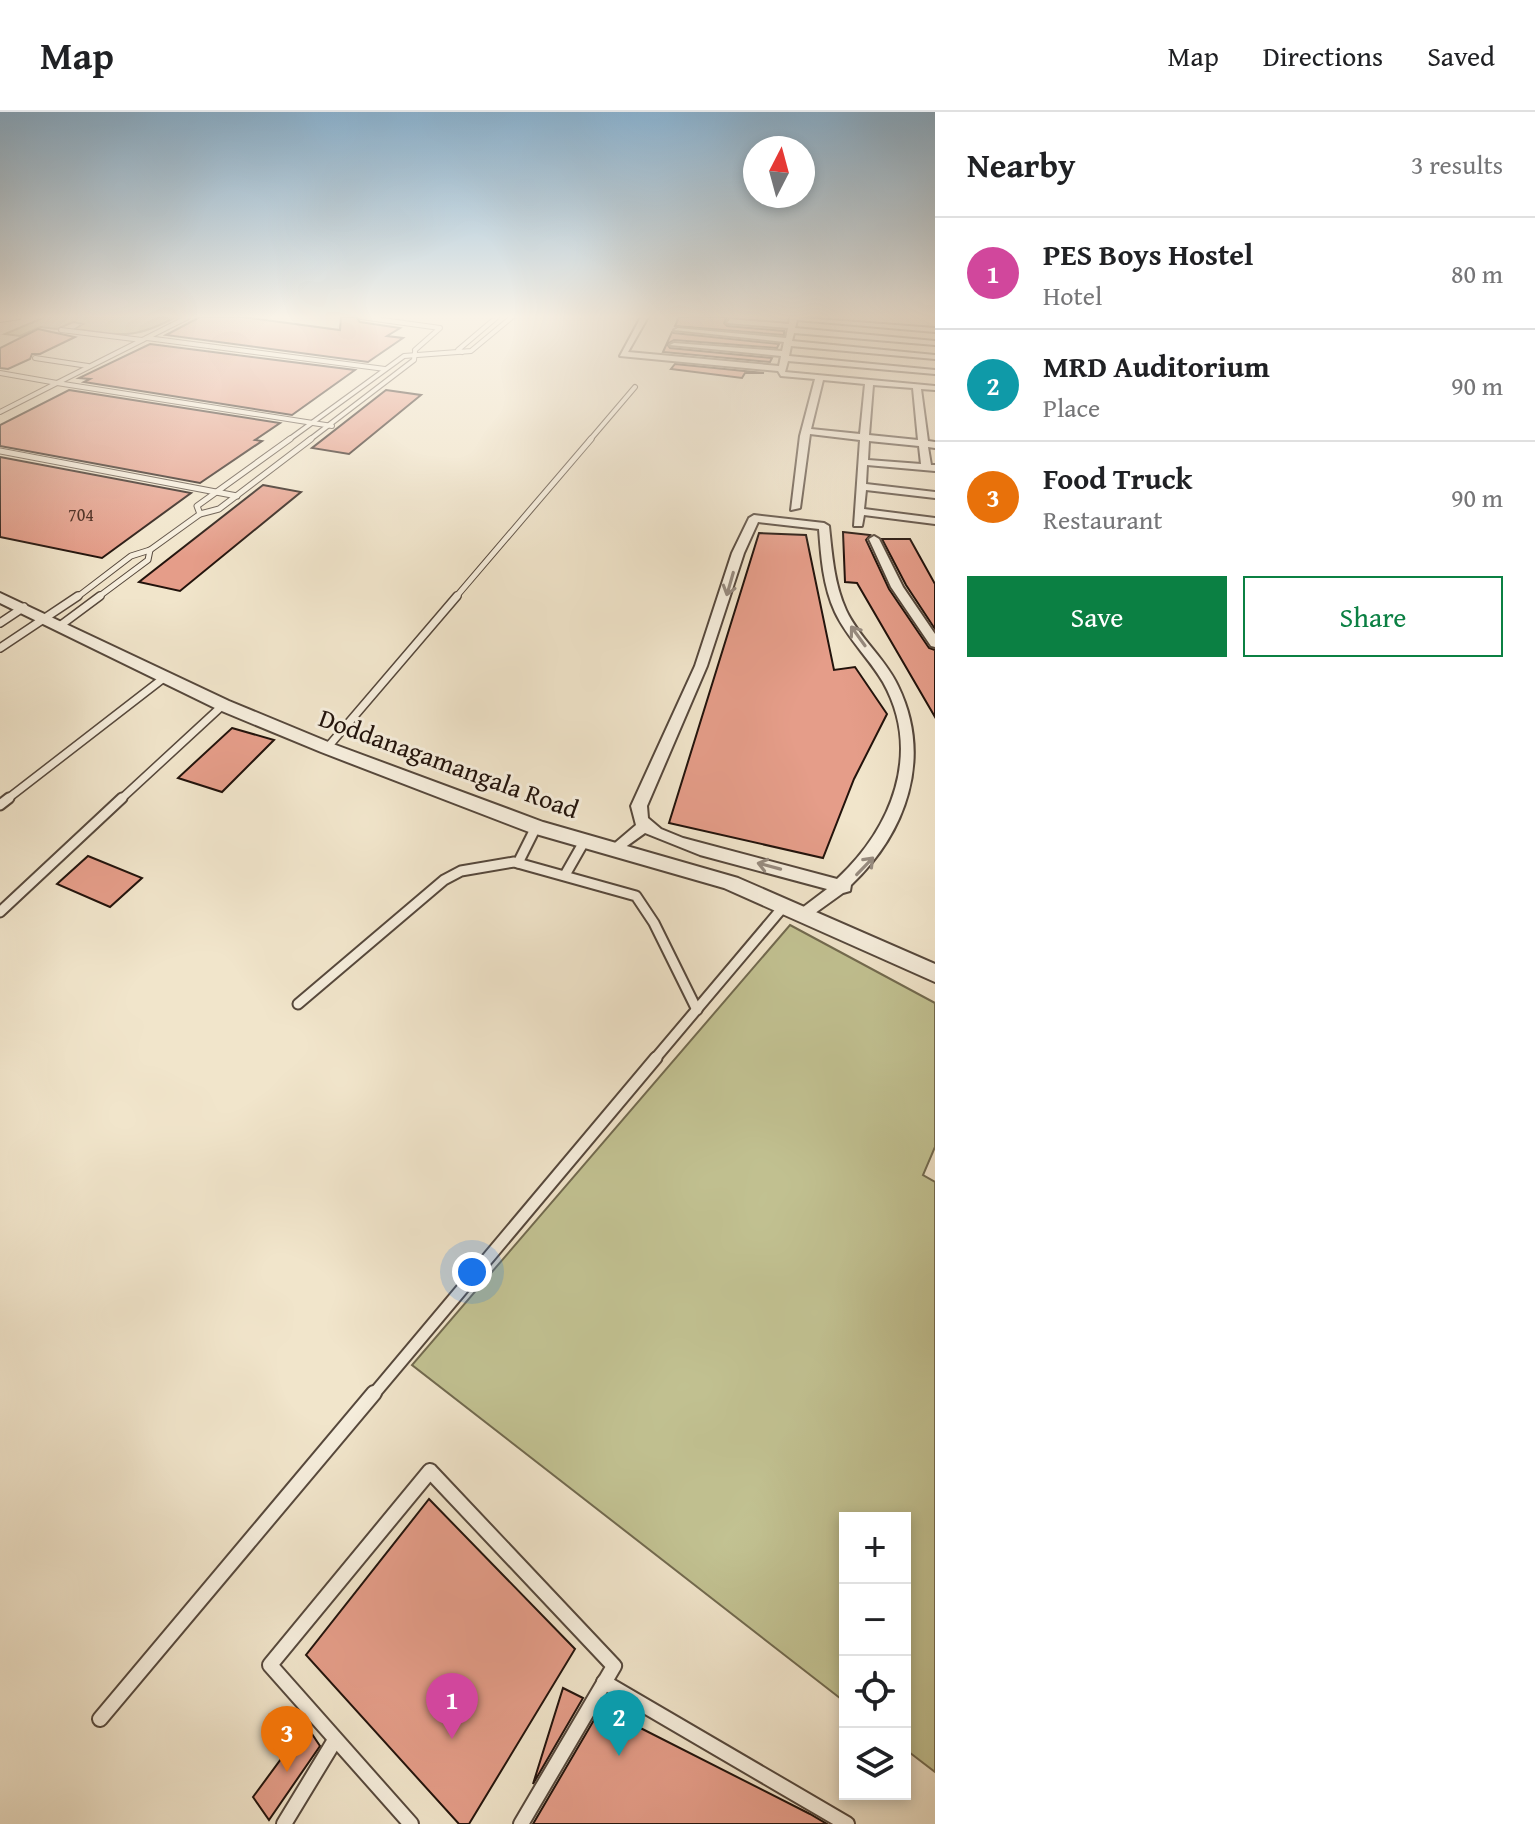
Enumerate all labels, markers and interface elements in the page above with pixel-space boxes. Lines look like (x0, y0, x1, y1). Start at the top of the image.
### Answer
text: Map (40, 27, 114, 83)
text: Map (1167, 35, 1219, 76)
text: Directions (1263, 35, 1383, 76)
text: Saved (1427, 35, 1495, 76)
north arrow (743, 136, 815, 208)
text: Nearby (967, 140, 1076, 189)
text: 3 results (1411, 145, 1503, 184)
text: PES Boys Hostel (1043, 232, 1253, 276)
text: 1 (986, 254, 1000, 293)
text: 80 m (1451, 254, 1503, 293)
text: Hotel (1043, 276, 1102, 315)
text: MRD Auditorium (1043, 344, 1270, 388)
text: 2 (986, 366, 1000, 405)
text: 90 m (1451, 366, 1503, 405)
text: Place (1043, 388, 1100, 427)
text: Food Truck (1043, 456, 1192, 500)
text: 3 (986, 478, 1000, 517)
text: 90 m (1451, 478, 1503, 517)
text: Restaurant (1043, 500, 1163, 539)
house number: 704 (68, 501, 94, 528)
one-way arrow (721, 570, 736, 596)
button: Save (967, 576, 1227, 657)
button: Share (1243, 576, 1503, 657)
one-way arrow (850, 626, 866, 648)
street label: Doddanagamangala Road (313, 698, 585, 828)
one-way arrow (855, 856, 874, 876)
one-way arrow (756, 858, 782, 873)
your location (452, 1252, 492, 1292)
map controls (839, 1512, 911, 1800)
button: + (839, 1512, 911, 1584)
button: − (839, 1584, 911, 1656)
button: locate (839, 1656, 911, 1728)
pin: 1 (426, 1673, 478, 1739)
pin: 2 (593, 1690, 645, 1756)
pin: 3 (261, 1706, 313, 1772)
button: layers (839, 1728, 911, 1800)

